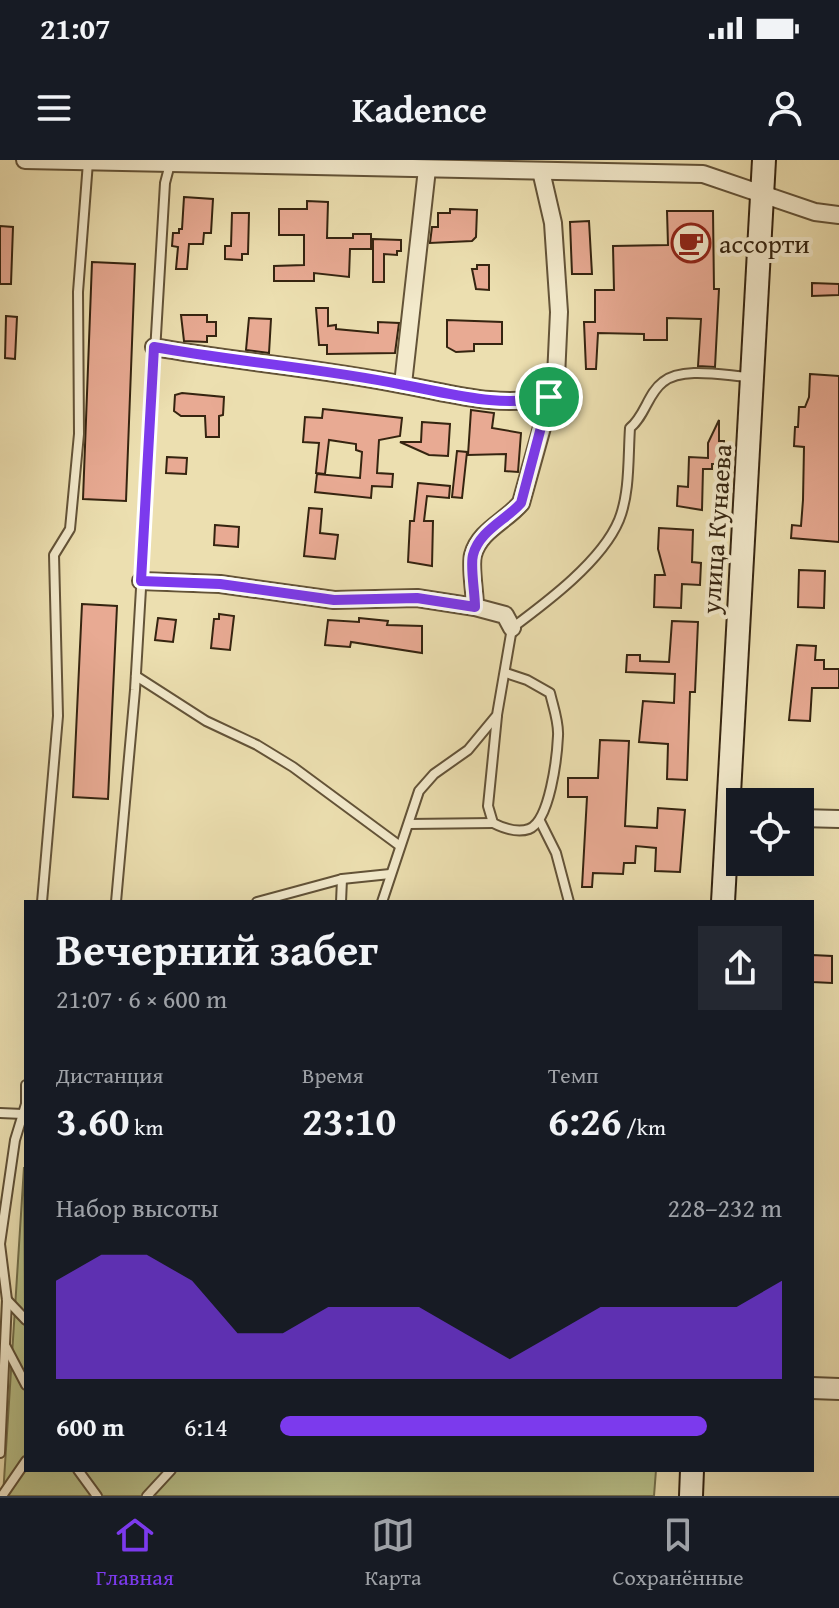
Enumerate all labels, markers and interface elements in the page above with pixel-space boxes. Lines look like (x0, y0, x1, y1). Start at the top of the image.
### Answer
text: 21:07 (40, 6, 111, 50)
text: Kadence (352, 82, 487, 135)
icon: menu (32, 86, 76, 130)
icon: person (763, 86, 807, 130)
cafe icon: ассорти (670, 222, 712, 264)
place label: ассорти (719, 224, 810, 263)
pin (515, 363, 583, 431)
icon: arrive (527, 375, 571, 419)
street label: улица Кунаева (691, 442, 741, 616)
map controls (726, 788, 814, 876)
button: locate (726, 788, 814, 876)
text: Вечерний забег (56, 917, 378, 981)
button: share (698, 926, 782, 1010)
text: 21:07 · 6 × 600 m (56, 979, 227, 1018)
text: Дистанция (56, 1059, 164, 1091)
text: Время (302, 1059, 364, 1091)
text: Темп (548, 1059, 599, 1091)
text: 3.60 (56, 1091, 129, 1150)
text: 23:10 (302, 1091, 396, 1150)
text: 6:26 (548, 1091, 621, 1150)
text: km (129, 1111, 163, 1143)
text: /km (621, 1111, 666, 1143)
text: Набор высоты (56, 1188, 218, 1227)
text: 228–232 m (668, 1188, 782, 1227)
text: 600 m (56, 1407, 124, 1446)
text: 6:14 (184, 1407, 228, 1446)
tab: Главная (95, 1513, 174, 1593)
tab: Карта (365, 1513, 422, 1593)
tab: Сохранённые (612, 1513, 744, 1593)

